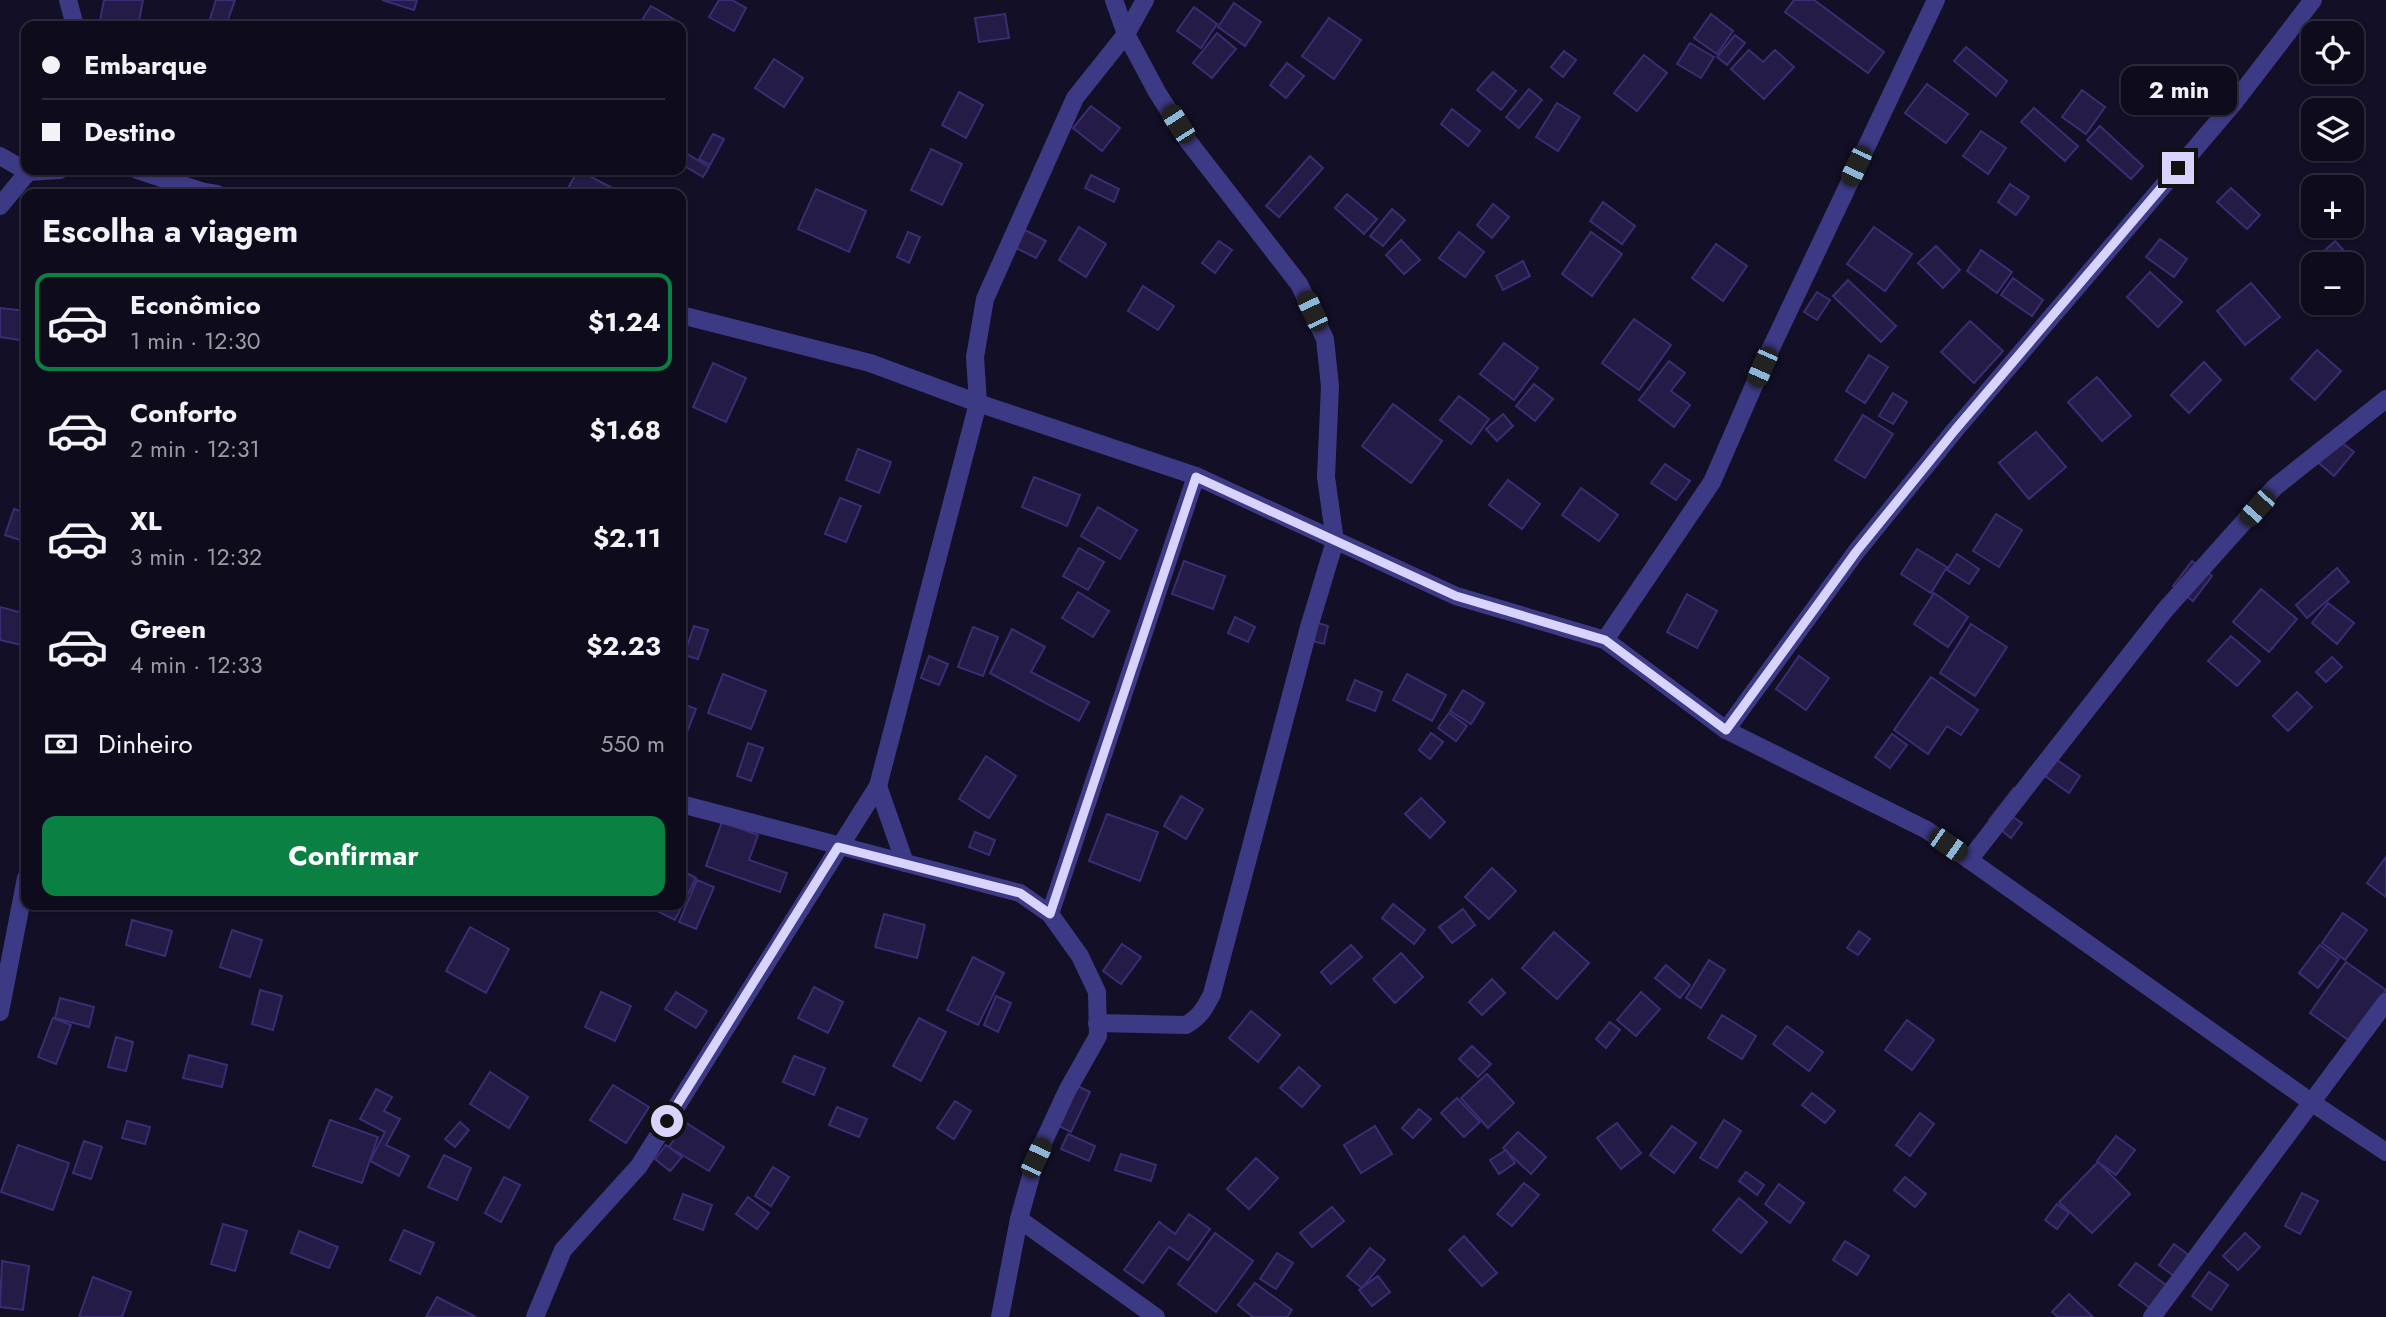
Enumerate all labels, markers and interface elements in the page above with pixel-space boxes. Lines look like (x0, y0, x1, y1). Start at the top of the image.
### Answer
map controls (2301, 21, 2364, 315)
button: locate (2301, 21, 2364, 84)
text: Embarque (84, 46, 207, 84)
callout: 2 min (2120, 66, 2236, 116)
text: 2 min (2149, 73, 2209, 107)
button: layers (2301, 98, 2364, 161)
car (1158, 101, 1199, 147)
text: Destino (84, 113, 176, 151)
car (1838, 143, 1875, 189)
route end (2162, 152, 2194, 184)
button: + (2301, 175, 2364, 238)
text: Escolha a viagem (42, 208, 298, 254)
button: − (2301, 252, 2364, 315)
text: Econômico (130, 286, 261, 324)
car (1294, 288, 1331, 334)
icon: car (46, 291, 109, 354)
text: $1.24 (588, 303, 661, 341)
text: 1 min · 12:30 (130, 324, 261, 358)
car (1744, 344, 1781, 390)
text: Conforto (130, 394, 237, 432)
icon: car (46, 399, 109, 462)
text: $1.68 (590, 411, 661, 449)
text: 2 min · 12:31 (130, 432, 260, 466)
car (2236, 485, 2279, 531)
text: XL (130, 502, 162, 540)
icon: car (46, 507, 109, 570)
text: $2.11 (593, 519, 661, 557)
text: 3 min · 12:32 (130, 540, 262, 574)
text: Green (130, 610, 206, 648)
icon: car (46, 615, 109, 678)
text: $2.23 (586, 627, 661, 665)
text: 4 min · 12:33 (130, 648, 262, 682)
icon: cash (42, 725, 80, 763)
text: Dinheiro (98, 725, 193, 763)
text: 550 m (600, 727, 665, 761)
button: Confirmar (42, 816, 665, 896)
car (1925, 824, 1972, 866)
route start (651, 1105, 683, 1137)
car (1018, 1135, 1055, 1181)

